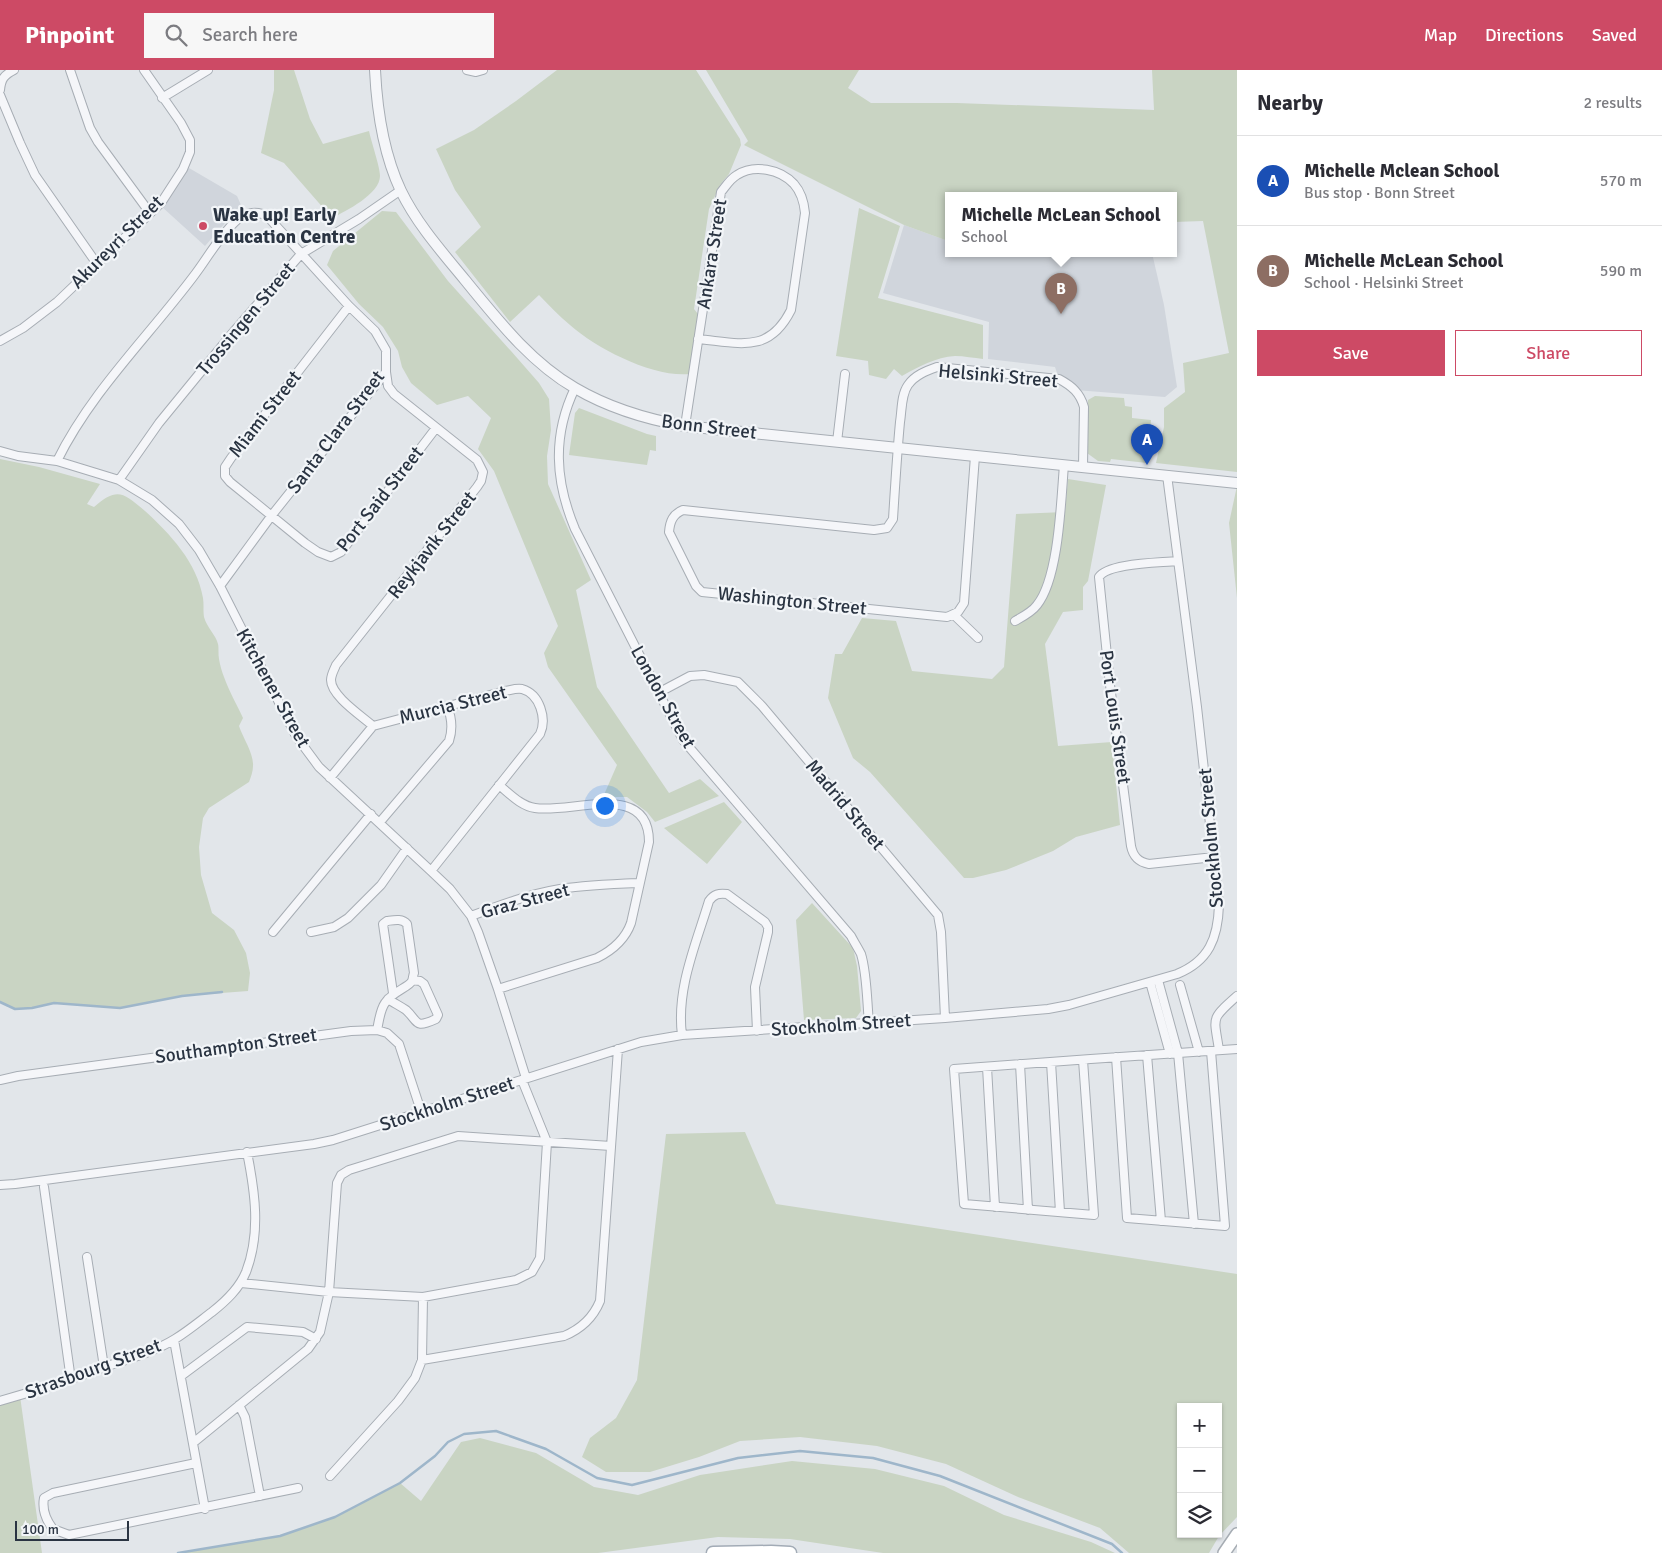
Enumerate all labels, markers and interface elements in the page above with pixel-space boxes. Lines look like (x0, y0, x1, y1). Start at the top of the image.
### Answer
search box (144, 13, 494, 58)
text: Pinpoint (25, 20, 114, 50)
icon: search (162, 21, 190, 49)
text: Search here (202, 23, 298, 47)
text: Map (1424, 24, 1457, 46)
text: Directions (1485, 24, 1564, 46)
text: Saved (1592, 24, 1637, 46)
text: Nearby (1257, 90, 1323, 116)
text: 2 results (1583, 93, 1642, 113)
text: Michelle Mclean School (1304, 159, 1499, 183)
text: A (1268, 171, 1278, 191)
text: 570 m (1600, 171, 1642, 191)
text: Bus stop · Bonn Street (1304, 183, 1455, 203)
street label: Akureyri Street (65, 190, 169, 294)
popup (945, 192, 1177, 257)
street label: Ankara Street (691, 197, 733, 311)
place label: Wake up! Early Education Centre (213, 203, 355, 249)
text: Michelle McLean School (961, 203, 1161, 227)
marker: Wake up! Early Education Centre (197, 220, 209, 232)
text: School (961, 227, 1008, 247)
text: Michelle McLean School (1304, 249, 1503, 273)
street label: Trossingen Street (192, 257, 301, 381)
text: B (1268, 261, 1278, 281)
text: 590 m (1600, 261, 1642, 281)
pin: B (1045, 273, 1077, 314)
text: School · Helsinki Street (1304, 273, 1463, 293)
button: Save (1257, 330, 1445, 376)
button: Share (1455, 330, 1642, 376)
street label: Helsinki Street (937, 359, 1059, 393)
street label: Miami Street (223, 365, 307, 462)
street label: Santa Clara Street (282, 365, 390, 498)
street label: Bonn Street (660, 409, 758, 445)
pin: A (1131, 424, 1163, 465)
street label: Port Said Street (331, 441, 429, 557)
street label: Reykjavik Street (382, 486, 482, 604)
street label: Washington Street (716, 581, 868, 621)
street label: Kitchener Street (230, 624, 316, 752)
street label: London Street (625, 641, 701, 753)
street label: Port Louis Street (1094, 648, 1136, 786)
street label: Murcia Street (397, 680, 510, 730)
street label: Madrid Street (800, 755, 890, 856)
street label: Stockholm Street (1193, 767, 1229, 909)
your location (592, 793, 618, 819)
street label: Graz Street (478, 878, 572, 924)
street label: Stockholm Street (770, 1008, 912, 1042)
street label: Southampton Street (154, 1023, 319, 1069)
street label: Stockholm Street (377, 1071, 518, 1137)
street label: Strasbourg Street (22, 1333, 165, 1405)
map controls (1177, 1403, 1222, 1538)
button: + (1177, 1403, 1222, 1448)
button: − (1177, 1448, 1222, 1493)
button: layers (1177, 1493, 1222, 1538)
scale bar (15, 1518, 129, 1541)
text: 100 m (22, 1521, 59, 1538)

